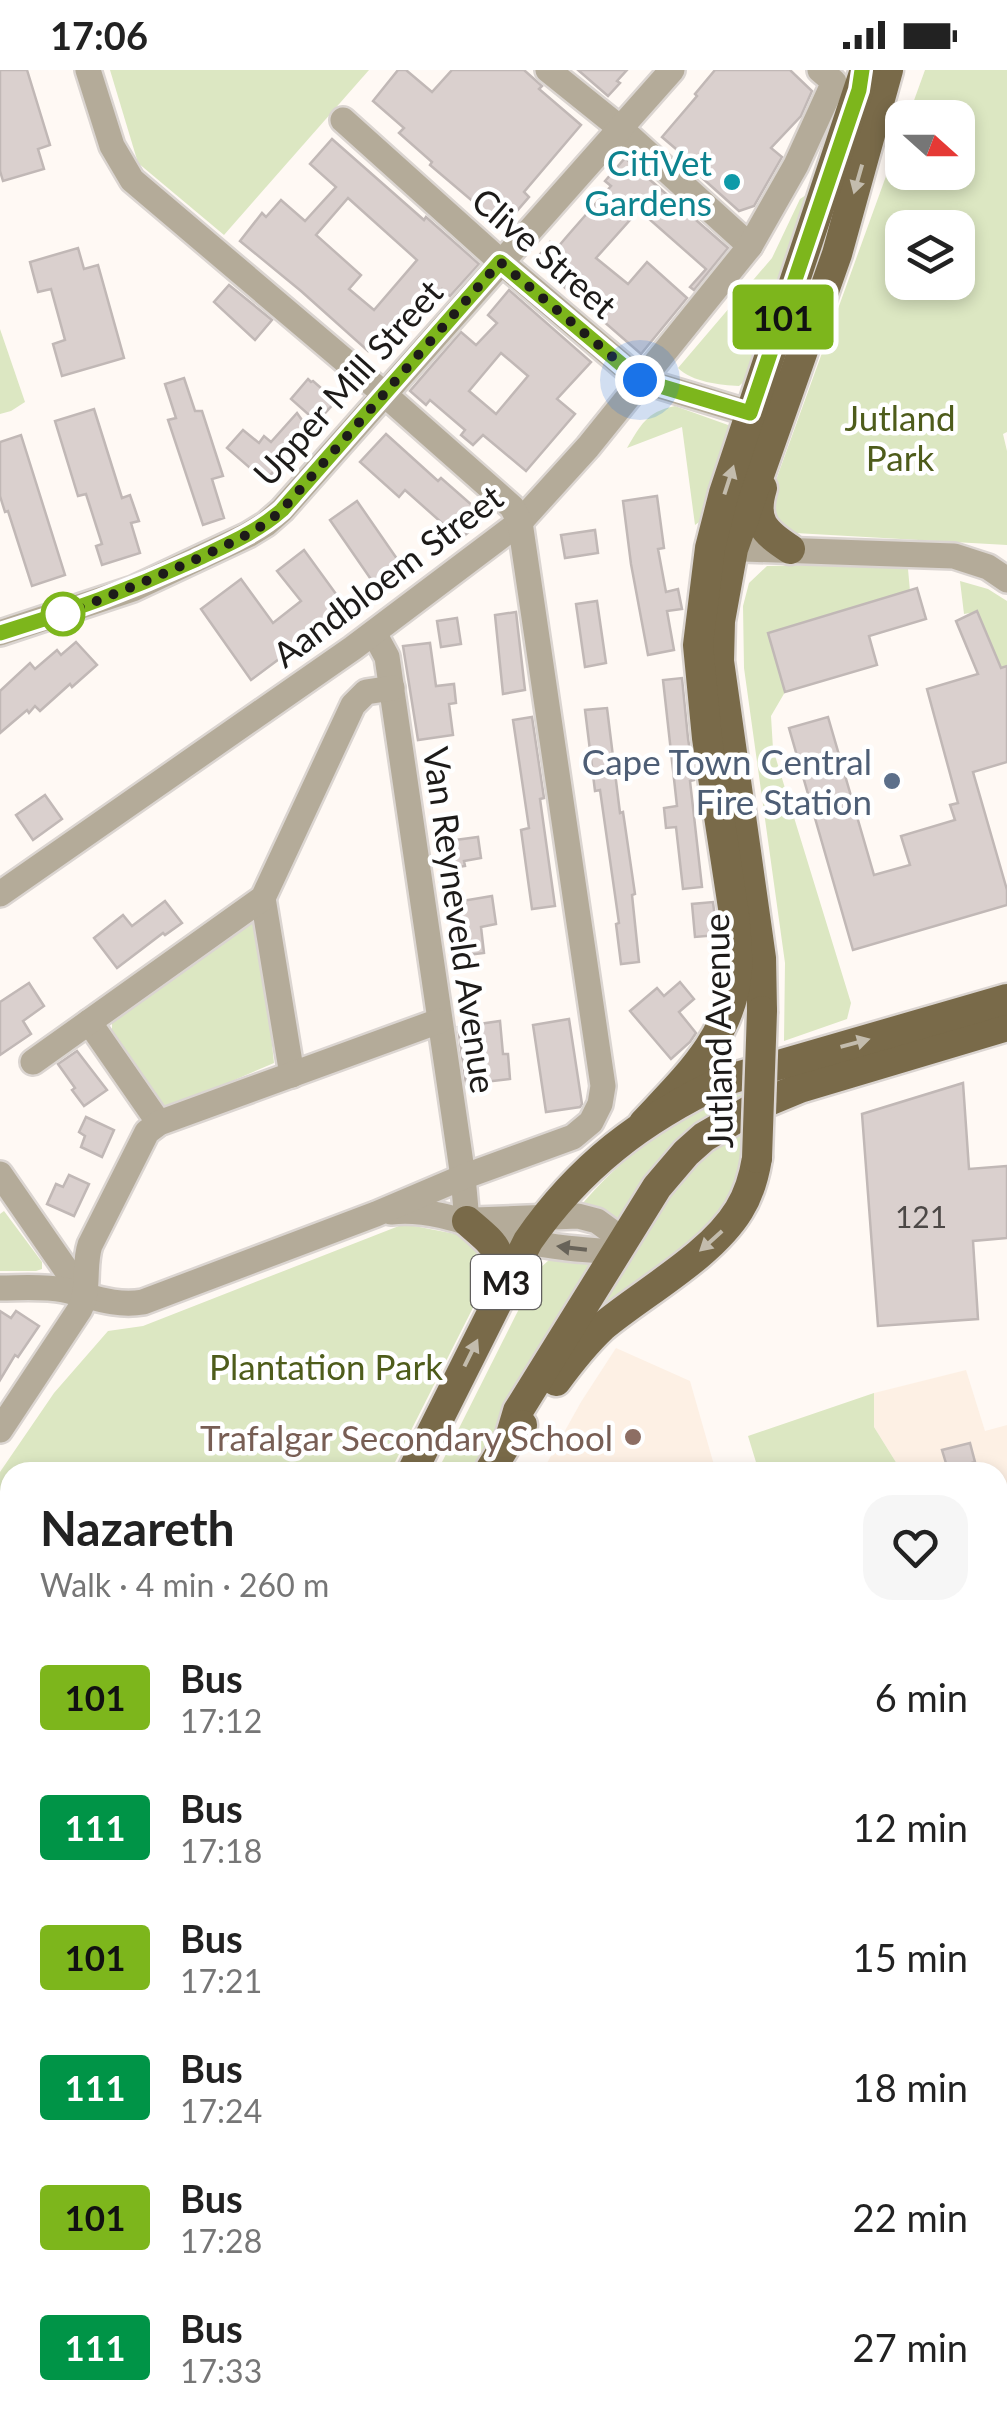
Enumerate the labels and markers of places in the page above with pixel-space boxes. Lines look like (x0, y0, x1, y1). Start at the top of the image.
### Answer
place label: CitiVet Gardens (584, 141, 712, 223)
marker: CitiVet Gardens (721, 171, 743, 193)
unlabelled marker (42, 593, 84, 635)
place label: Cape Town Central Fire Station (582, 740, 872, 822)
marker: Cape Town Central Fire Station (881, 770, 903, 792)
place label: Trafalgar Secondary School (200, 1416, 613, 1458)
marker: Trafalgar Secondary School (622, 1426, 644, 1448)

